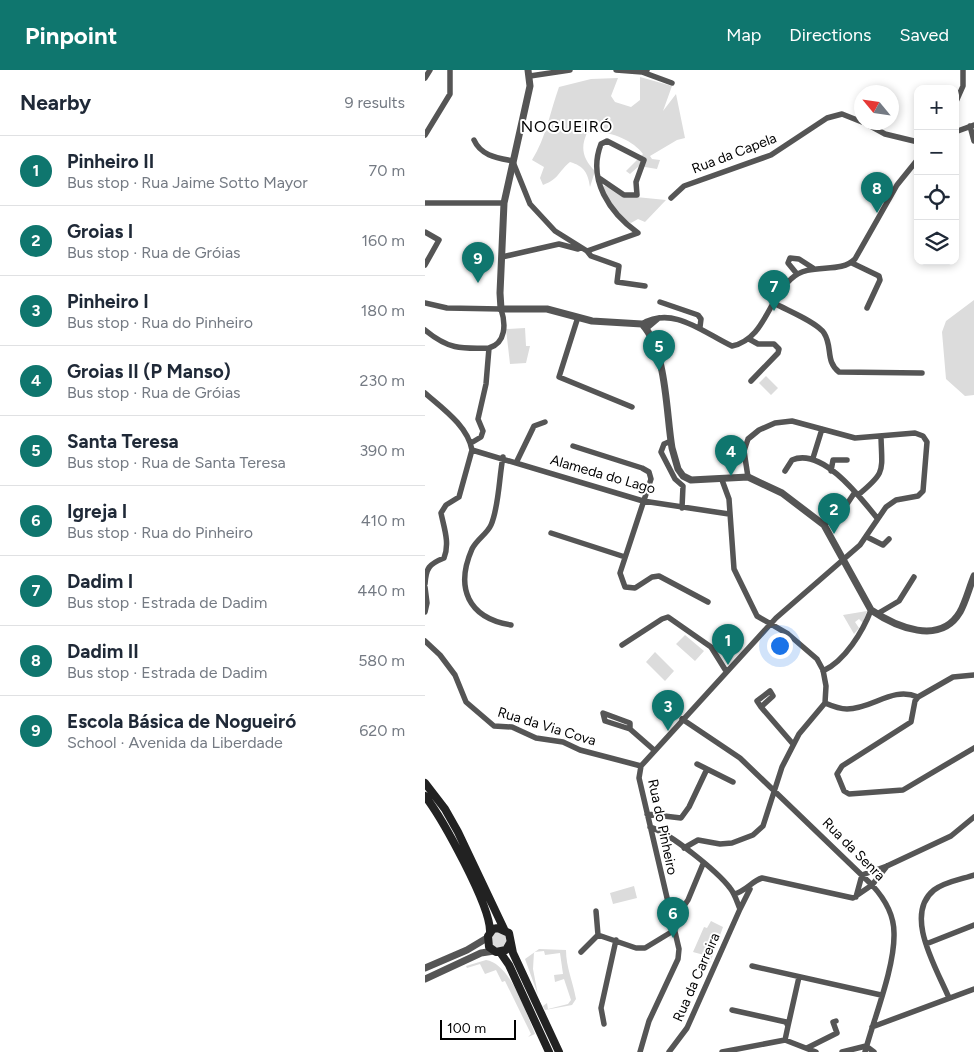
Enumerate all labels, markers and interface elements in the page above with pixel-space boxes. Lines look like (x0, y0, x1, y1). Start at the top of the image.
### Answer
text: Pinpoint (25, 21, 117, 50)
text: Map (726, 24, 761, 46)
text: Directions (789, 24, 871, 46)
text: Saved (899, 24, 949, 46)
north arrow (854, 85, 899, 130)
map controls (914, 85, 959, 265)
button: + (914, 85, 959, 130)
text: Nearby (20, 90, 91, 115)
text: 9 results (344, 93, 405, 112)
district label: NOGUEIRÓ (521, 117, 613, 136)
street label: Rua da Capela (689, 130, 779, 177)
button: − (914, 130, 959, 175)
text: Pinheiro II (67, 150, 154, 173)
text: 1 (33, 161, 39, 180)
text: 70 m (369, 161, 405, 180)
pin: 8 (861, 172, 893, 213)
text: Bus stop · Rua Jaime Sotto Mayor (67, 173, 308, 192)
button: locate (914, 175, 959, 220)
text: Groias I (67, 220, 133, 243)
button: layers (914, 220, 959, 265)
text: 2 (31, 231, 41, 250)
text: 160 m (362, 231, 405, 250)
pin: 9 (462, 242, 494, 283)
text: Bus stop · Rua de Gróias (67, 243, 241, 262)
pin: 7 (758, 270, 790, 311)
text: Pinheiro I (67, 290, 149, 313)
text: 3 (32, 301, 40, 320)
text: 180 m (361, 301, 405, 320)
text: Bus stop · Rua do Pinheiro (67, 313, 253, 332)
pin: 5 (643, 330, 675, 371)
text: Groias II (P Manso) (67, 360, 231, 383)
text: 4 (31, 371, 41, 390)
text: 230 m (360, 371, 405, 390)
text: Bus stop · Rua de Gróias (67, 383, 241, 402)
text: Santa Teresa (67, 430, 179, 453)
pin: 4 (715, 435, 747, 476)
text: 5 (31, 441, 41, 460)
text: 390 m (359, 441, 405, 460)
street label: Alameda do Lago (548, 451, 657, 498)
text: Bus stop · Rua de Santa Teresa (67, 453, 286, 472)
pin: 2 (818, 493, 850, 534)
text: Igreja I (67, 500, 127, 523)
text: 6 (31, 511, 41, 530)
text: 410 m (361, 511, 405, 530)
text: Bus stop · Rua do Pinheiro (67, 523, 253, 542)
text: Dadim I (67, 570, 133, 593)
text: 7 (32, 581, 40, 600)
text: 440 m (357, 581, 405, 600)
text: Bus stop · Estrada de Dadim (67, 593, 267, 612)
pin: 1 (712, 624, 744, 665)
your location (767, 633, 793, 659)
text: Dadim II (67, 640, 139, 663)
text: 8 (31, 651, 41, 670)
text: 580 m (358, 651, 405, 670)
text: Bus stop · Estrada de Dadim (67, 663, 267, 682)
pin: 3 (652, 690, 684, 731)
street label: Rua da Via Cova (496, 703, 598, 749)
text: Escola Básica de Nogueiró (67, 710, 296, 733)
text: 9 (31, 721, 41, 740)
text: 620 m (359, 721, 405, 740)
text: School · Avenida da Liberdade (67, 733, 283, 752)
street label: Rua do Pinheiro (644, 778, 681, 877)
street label: Rua da Senra (819, 814, 889, 884)
pin: 6 (657, 897, 689, 938)
street label: Rua da Carreira (669, 930, 724, 1024)
scale bar (440, 1017, 516, 1040)
text: 100 m (447, 1020, 486, 1037)

